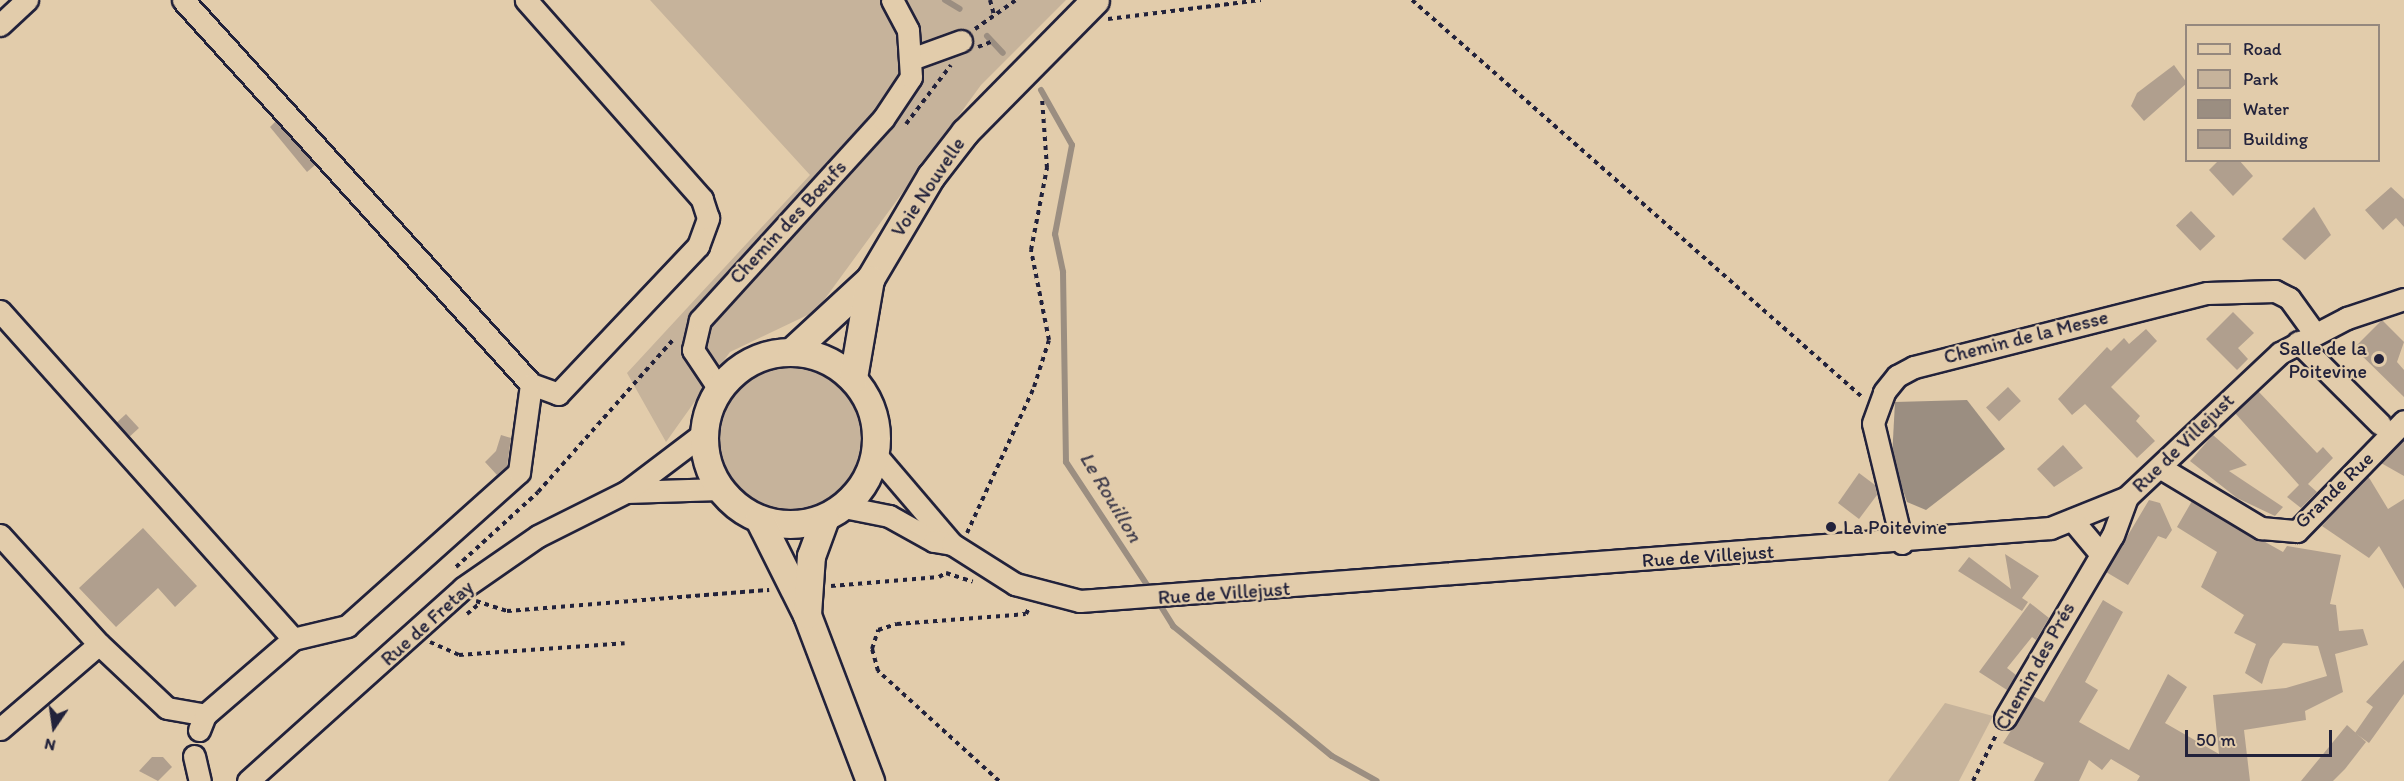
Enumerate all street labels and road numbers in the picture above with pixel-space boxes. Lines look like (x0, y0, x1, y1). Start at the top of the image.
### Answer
street label: Voie Nouvelle (886, 133, 970, 241)
street label: Chemin des Bœufs (725, 155, 851, 289)
street label: Chemin de la Messe (1941, 305, 2111, 369)
street label: Rue de Villejust (2127, 388, 2239, 498)
street label: Grande Rue (2290, 447, 2378, 533)
street label: Rue de Villejust (1641, 539, 1775, 573)
street label: Rue de Fretay (376, 575, 478, 671)
street label: Rue de Villejust (1157, 576, 1291, 610)
street label: Chemin des Prés (1990, 598, 2080, 734)

